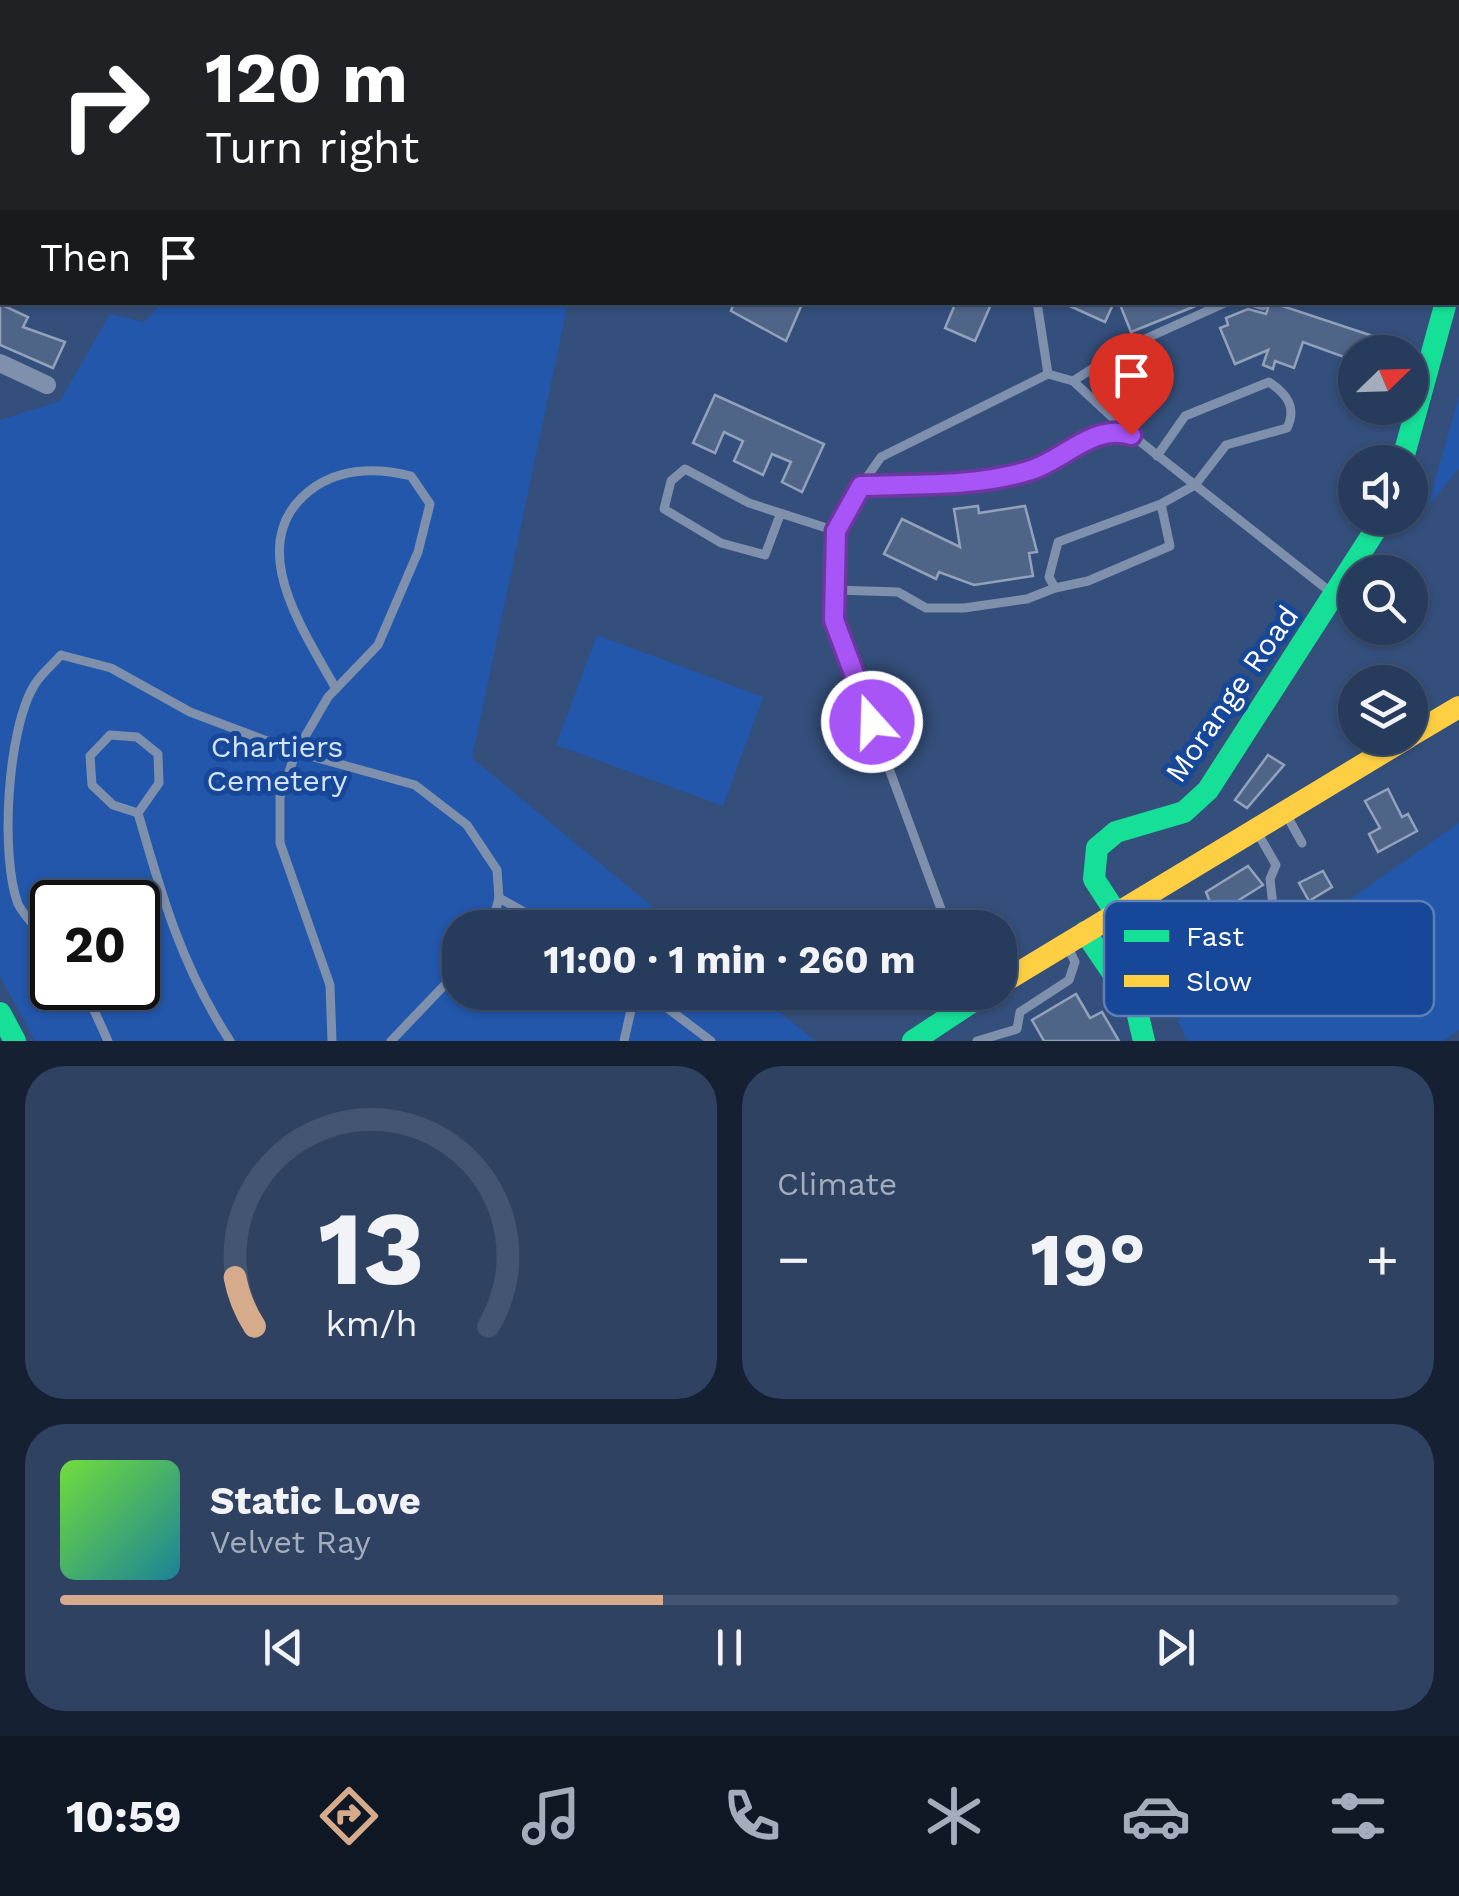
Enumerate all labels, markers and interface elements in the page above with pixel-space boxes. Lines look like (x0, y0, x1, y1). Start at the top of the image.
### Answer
text: 120 m (205, 37, 408, 119)
icon: right (40, 40, 170, 170)
text: Turn right (205, 121, 419, 174)
icon: arrive (151, 230, 206, 285)
text: Then (40, 236, 131, 280)
pin (1089, 333, 1174, 436)
north arrow (1338, 335, 1428, 425)
map controls (1338, 335, 1428, 755)
icon: arrive (1104, 348, 1159, 403)
button: sound (1338, 445, 1428, 535)
button: search (1338, 555, 1428, 645)
street label: Morange Road (1158, 599, 1305, 789)
button: layers (1338, 665, 1428, 755)
position arrow (820, 670, 924, 774)
park label: Chartiers Cemetery (207, 729, 348, 798)
speed limit sign: 20 (30, 880, 160, 1010)
legend (1104, 901, 1434, 1016)
text: Fast (1186, 920, 1244, 953)
text: 11:00 · 1 min · 260 m (544, 938, 915, 982)
text: Slow (1186, 965, 1252, 998)
text: Climate (777, 1165, 897, 1203)
text: 13 (318, 1187, 424, 1309)
text: 19° (1030, 1215, 1146, 1303)
text: − (777, 1227, 810, 1291)
text: + (1366, 1227, 1399, 1291)
text: km/h (325, 1303, 417, 1345)
text: Static Love (210, 1479, 421, 1523)
text: Velvet Ray (210, 1523, 371, 1561)
icon: previous (256, 1620, 311, 1675)
icon: pause (702, 1620, 757, 1675)
icon: next (1148, 1620, 1203, 1675)
icon: directions (314, 1781, 384, 1851)
icon: music (516, 1781, 586, 1851)
icon: phone (717, 1781, 787, 1851)
icon: climate (919, 1781, 989, 1851)
icon: car (1121, 1781, 1191, 1851)
icon: filters (1323, 1781, 1393, 1851)
text: 10:59 (66, 1790, 182, 1843)

